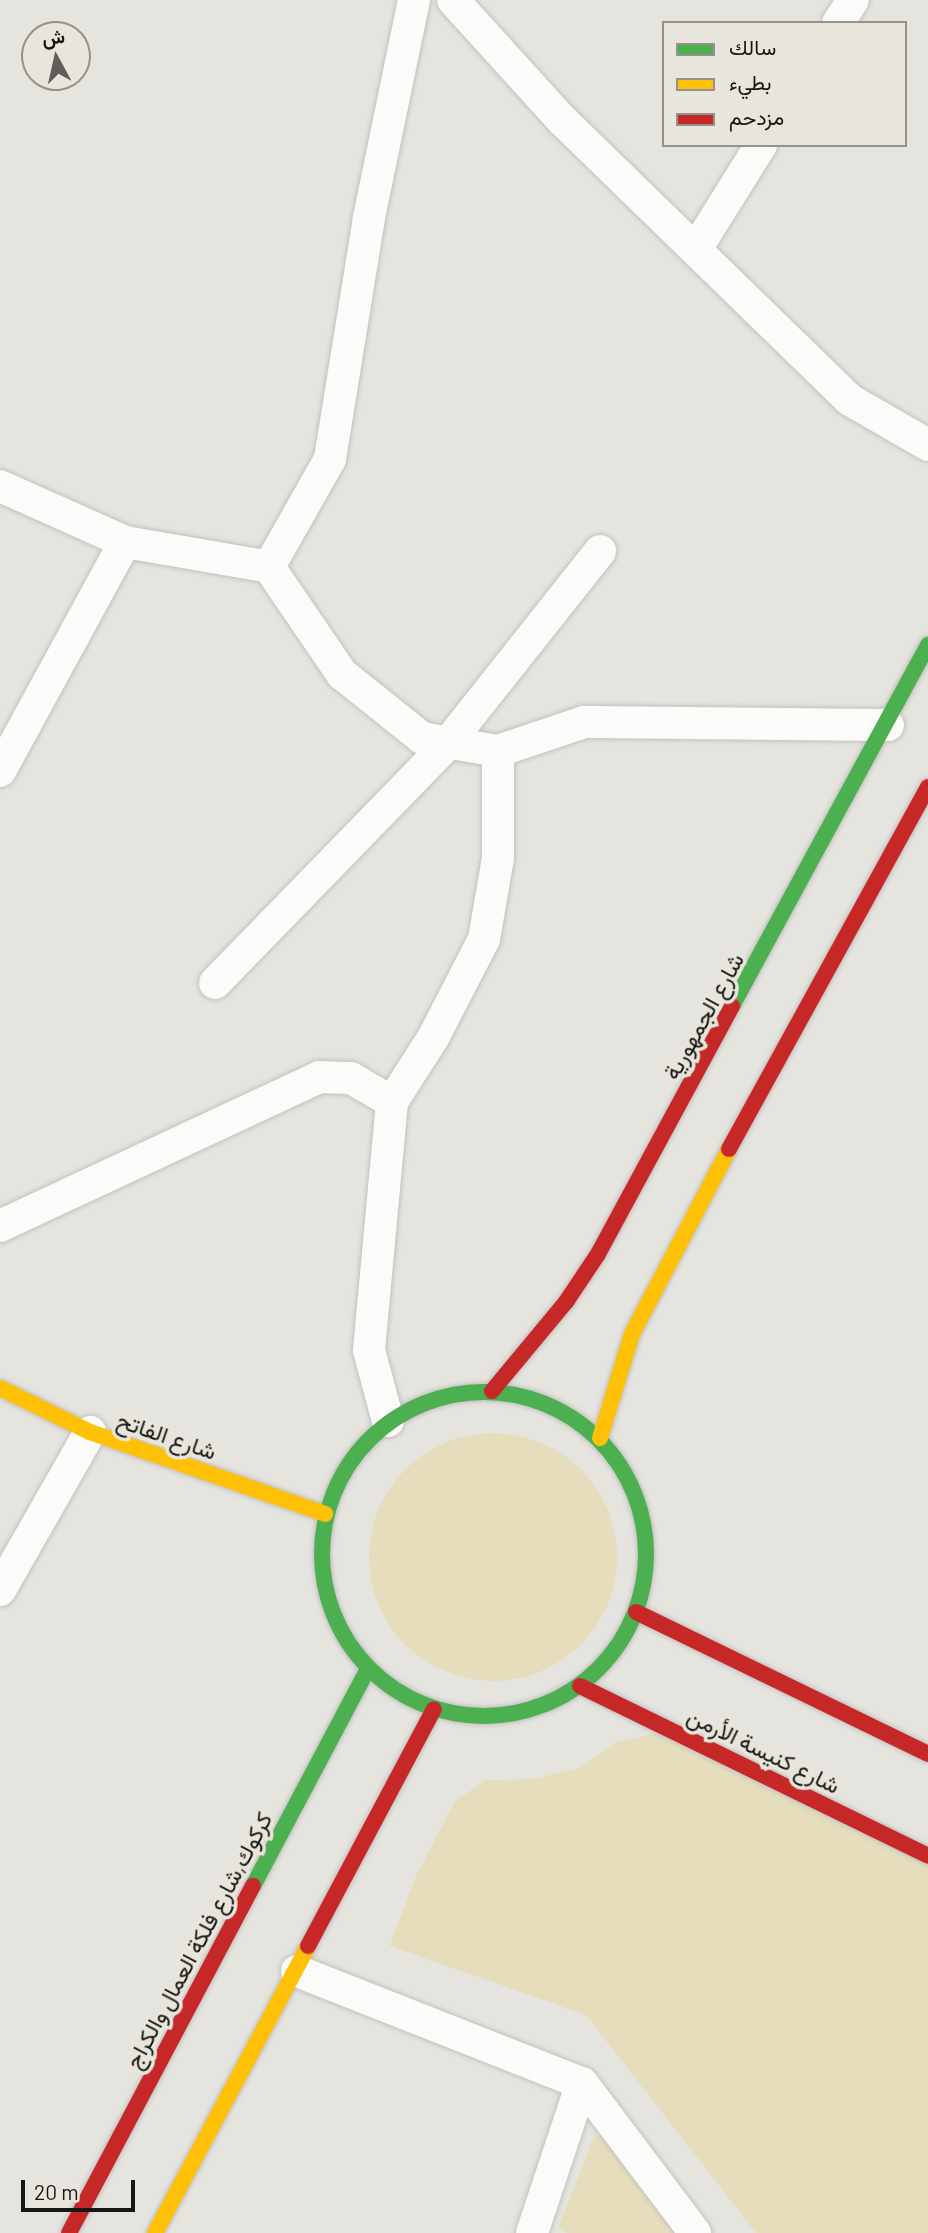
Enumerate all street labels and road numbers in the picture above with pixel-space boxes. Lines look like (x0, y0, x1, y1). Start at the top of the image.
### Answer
street label: شارع الجمهورية (657, 948, 749, 1084)
street label: شارع الفاتح (114, 1405, 220, 1465)
street label: شارع كنيسة الأرمن (683, 1701, 845, 1799)
street label: كركوك,شارع فلكة العمال والكراج (119, 1807, 277, 2073)

